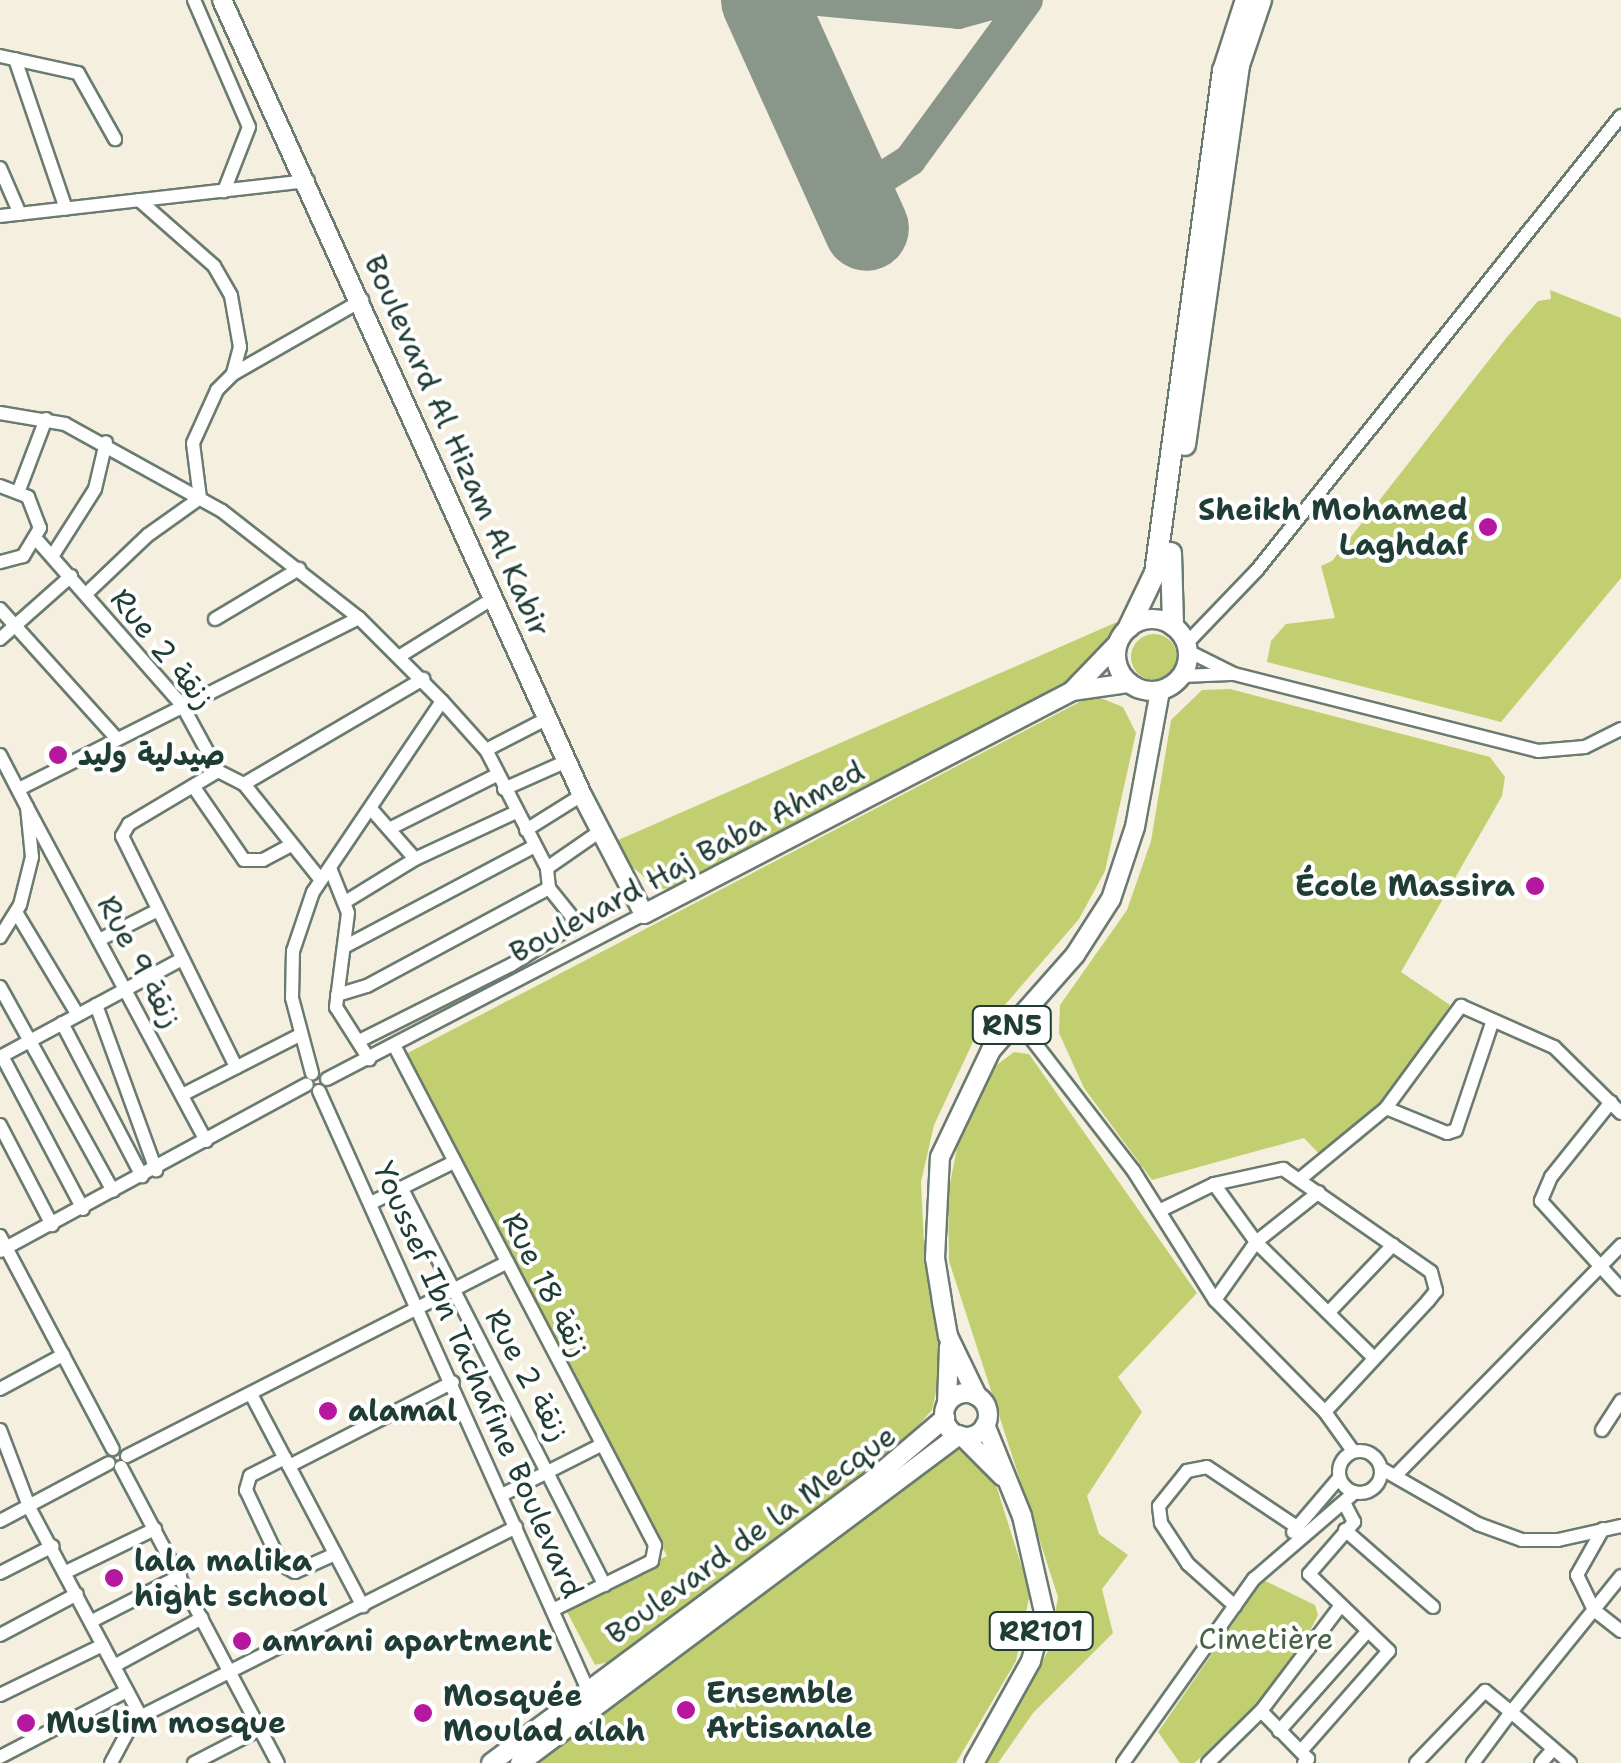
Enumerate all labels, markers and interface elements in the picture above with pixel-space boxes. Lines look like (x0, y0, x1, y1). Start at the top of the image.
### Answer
street label: Boulevard Al Hizam Al Kabir (356, 249, 558, 643)
place label: Sheikh Mohamed Laghdaf (1198, 492, 1468, 562)
marker: Sheikh Mohamed Laghdaf (1477, 516, 1499, 538)
street label: Rue 2 زنقة (102, 581, 222, 717)
place label: صيدلية وليد (78, 737, 225, 773)
marker: صيدلية وليد (47, 744, 69, 766)
street label: Boulevard Haj Baba Ahmed (504, 753, 870, 971)
place label: École Massira (1295, 868, 1515, 904)
marker: École Massira (1524, 875, 1546, 897)
street label: Rue 9 زنقة (89, 890, 189, 1034)
road number: RN5 (970, 1002, 1054, 1048)
street label: Youssef Ibn Tachafine Boulevard (365, 1156, 591, 1604)
street label: Rue 18 زنقة (494, 1207, 598, 1363)
street label: Rue 2 زنقة (477, 1303, 577, 1447)
place label: alamal (348, 1393, 457, 1429)
marker: alamal (317, 1400, 339, 1422)
street label: Boulevard de la Mecque (599, 1418, 903, 1652)
place label: lala malika hight school (134, 1543, 328, 1614)
marker: lala malika hight school (103, 1567, 125, 1589)
road number: RR101 (988, 1608, 1094, 1654)
park label: Cimetière (1198, 1621, 1334, 1657)
place label: amrani apartment (262, 1623, 553, 1659)
marker: amrani apartment (231, 1630, 253, 1652)
place label: Ensemble Artisanale (706, 1675, 873, 1746)
place label: Mosquée Moulad alah (443, 1678, 645, 1748)
marker: Ensemble Artisanale (675, 1699, 697, 1721)
marker: Mosquée Moulad alah (412, 1702, 434, 1724)
place label: Muslim mosque (46, 1705, 286, 1741)
marker: Muslim mosque (15, 1712, 37, 1734)

